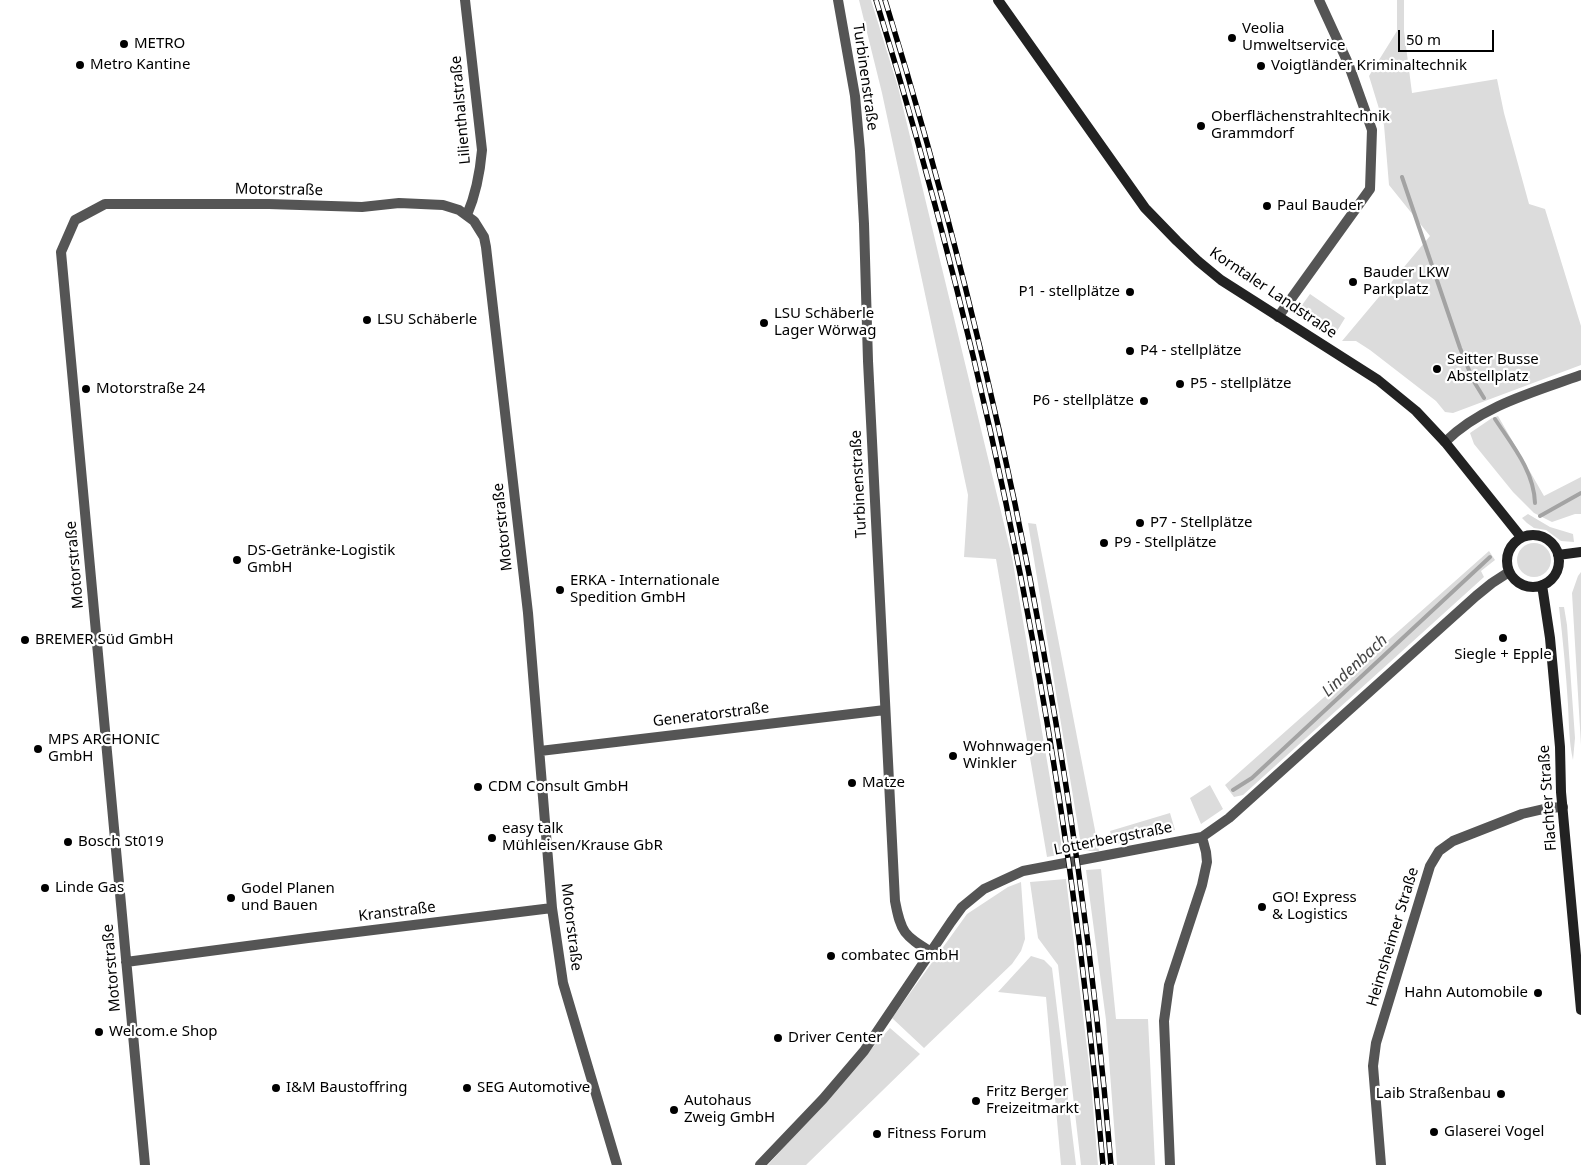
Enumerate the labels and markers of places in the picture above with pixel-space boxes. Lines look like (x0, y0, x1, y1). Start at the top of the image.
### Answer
place label: Veolia Umweltservice (1242, 20, 1346, 55)
marker: Veolia Umweltservice (1226, 32, 1238, 44)
place label: METRO (134, 35, 185, 53)
marker: METRO (118, 38, 130, 50)
place label: Metro Kantine (90, 56, 190, 74)
place label: Voigtländer Kriminaltechnik (1271, 57, 1467, 75)
marker: Metro Kantine (74, 59, 86, 71)
marker: Voigtländer Kriminaltechnik (1255, 60, 1267, 72)
place label: Oberflächenstrahltechnik Grammdorf (1211, 108, 1390, 143)
marker: Oberflächenstrahltechnik Grammdorf (1195, 120, 1207, 132)
place label: Paul Bauder (1277, 197, 1363, 215)
marker: Paul Bauder (1261, 200, 1273, 212)
place label: Bauder LKW Parkplatz (1363, 264, 1449, 299)
marker: Bauder LKW Parkplatz (1347, 276, 1359, 288)
place label: P1 - stellplätze (1018, 283, 1120, 301)
marker: P1 - stellplätze (1124, 286, 1136, 298)
place label: LSU Schäberle Lager Wörwag (774, 305, 876, 340)
place label: LSU Schäberle (377, 311, 477, 329)
marker: LSU Schäberle (361, 314, 373, 326)
marker: LSU Schäberle Lager Wörwag (758, 317, 770, 329)
place label: P4 - stellplätze (1140, 342, 1242, 360)
marker: P4 - stellplätze (1124, 345, 1136, 357)
place label: Seitter Busse Abstellplatz (1447, 351, 1539, 386)
marker: Seitter Busse Abstellplatz (1431, 363, 1443, 375)
place label: P5 - stellplätze (1190, 375, 1292, 393)
marker: P5 - stellplätze (1174, 378, 1186, 390)
place label: Motorstraße 24 (96, 380, 205, 398)
marker: Motorstraße 24 (80, 383, 92, 395)
place label: P6 - stellplätze (1032, 392, 1134, 410)
marker: P6 - stellplätze (1138, 395, 1150, 407)
place label: P7 - Stellplätze (1150, 514, 1253, 532)
marker: P7 - Stellplätze (1134, 517, 1146, 529)
place label: P9 - Stellplätze (1114, 534, 1217, 552)
marker: P9 - Stellplätze (1098, 537, 1110, 549)
place label: DS-Getränke-Logistik GmbH (247, 542, 395, 577)
marker: DS-Getränke-Logistik GmbH (231, 554, 243, 566)
place label: ERKA - Internationale Spedition GmbH (570, 572, 720, 607)
marker: ERKA - Internationale Spedition GmbH (554, 584, 566, 596)
place label: BREMER Süd GmbH (35, 631, 174, 649)
marker: Siegle + Epple (1497, 632, 1509, 644)
marker: BREMER Süd GmbH (19, 634, 31, 646)
place label: Siegle + Epple (1454, 646, 1552, 664)
place label: MPS ARCHONIC GmbH (48, 731, 160, 766)
place label: Wohnwagen Winkler (963, 738, 1051, 773)
marker: MPS ARCHONIC GmbH (32, 743, 44, 755)
marker: Wohnwagen Winkler (947, 750, 959, 762)
place label: Matze (862, 774, 905, 792)
marker: Matze (846, 777, 858, 789)
place label: CDM Consult GmbH (488, 778, 629, 796)
marker: CDM Consult GmbH (472, 781, 484, 793)
place label: easy talk Mühleisen/Krause GbR (502, 820, 663, 855)
marker: easy talk Mühleisen/Krause GbR (486, 832, 498, 844)
place label: Bosch St019 (78, 833, 164, 851)
marker: Bosch St019 (62, 836, 74, 848)
place label: Linde Gas (55, 879, 124, 897)
place label: Godel Planen und Bauen (241, 880, 335, 915)
marker: Linde Gas (39, 882, 51, 894)
place label: GO! Express & Logistics (1272, 889, 1357, 924)
marker: Godel Planen und Bauen (225, 892, 237, 904)
marker: GO! Express & Logistics (1256, 901, 1268, 913)
place label: combatec GmbH (841, 947, 959, 965)
marker: combatec GmbH (825, 950, 837, 962)
place label: Hahn Automobile (1404, 984, 1528, 1002)
marker: Hahn Automobile (1532, 987, 1544, 999)
place label: Welcom.e Shop (109, 1023, 217, 1041)
marker: Welcom.e Shop (93, 1026, 105, 1038)
place label: Driver Center (788, 1029, 882, 1047)
marker: Driver Center (772, 1032, 784, 1044)
place label: I&M Baustoffring (286, 1079, 408, 1097)
place label: SEG Automotive (477, 1079, 590, 1097)
marker: I&M Baustoffring (270, 1082, 282, 1094)
marker: SEG Automotive (461, 1082, 473, 1094)
place label: Fritz Berger Freizeitmarkt (986, 1083, 1079, 1118)
place label: Laib Straßenbau (1376, 1085, 1491, 1103)
marker: Laib Straßenbau (1495, 1088, 1507, 1100)
place label: Autohaus Zweig GmbH (684, 1092, 775, 1127)
marker: Fritz Berger Freizeitmarkt (970, 1095, 982, 1107)
marker: Autohaus Zweig GmbH (668, 1104, 680, 1116)
place label: Glaserei Vogel (1444, 1123, 1544, 1141)
place label: Fitness Forum (887, 1125, 986, 1143)
marker: Glaserei Vogel (1428, 1126, 1440, 1138)
marker: Fitness Forum (871, 1128, 883, 1140)

